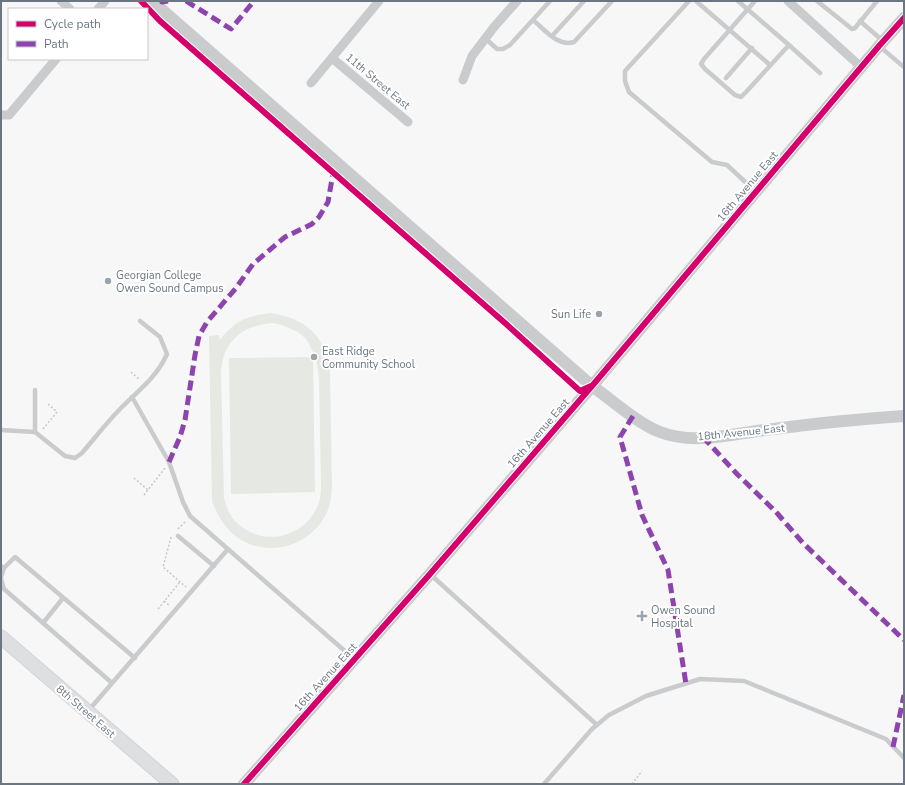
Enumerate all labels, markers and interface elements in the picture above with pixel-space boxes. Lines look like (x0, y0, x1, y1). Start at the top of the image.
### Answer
legend (8, 8, 148, 60)
text: Cycle path (44, 16, 101, 32)
text: Path (44, 36, 69, 52)
street label: 11th Street East (342, 50, 413, 113)
street label: 16th Avenue East (713, 148, 781, 225)
place label: Georgian College Owen Sound Campus (116, 268, 223, 296)
marker: Georgian College Owen Sound Campus (103, 276, 113, 286)
place label: Sun Life (551, 307, 591, 322)
marker: Sun Life (594, 309, 604, 319)
place label: East Ridge Community School (322, 344, 416, 372)
marker: East Ridge Community School (309, 352, 319, 362)
street label: 16th Avenue East (504, 395, 573, 471)
street label: 18th Avenue East (697, 420, 786, 445)
place label: Owen Sound Hospital (651, 603, 715, 631)
marker: Owen Sound Hospital (636, 610, 648, 622)
street label: 16th Avenue East (290, 640, 360, 715)
street label: 8th Street East (53, 682, 118, 741)

